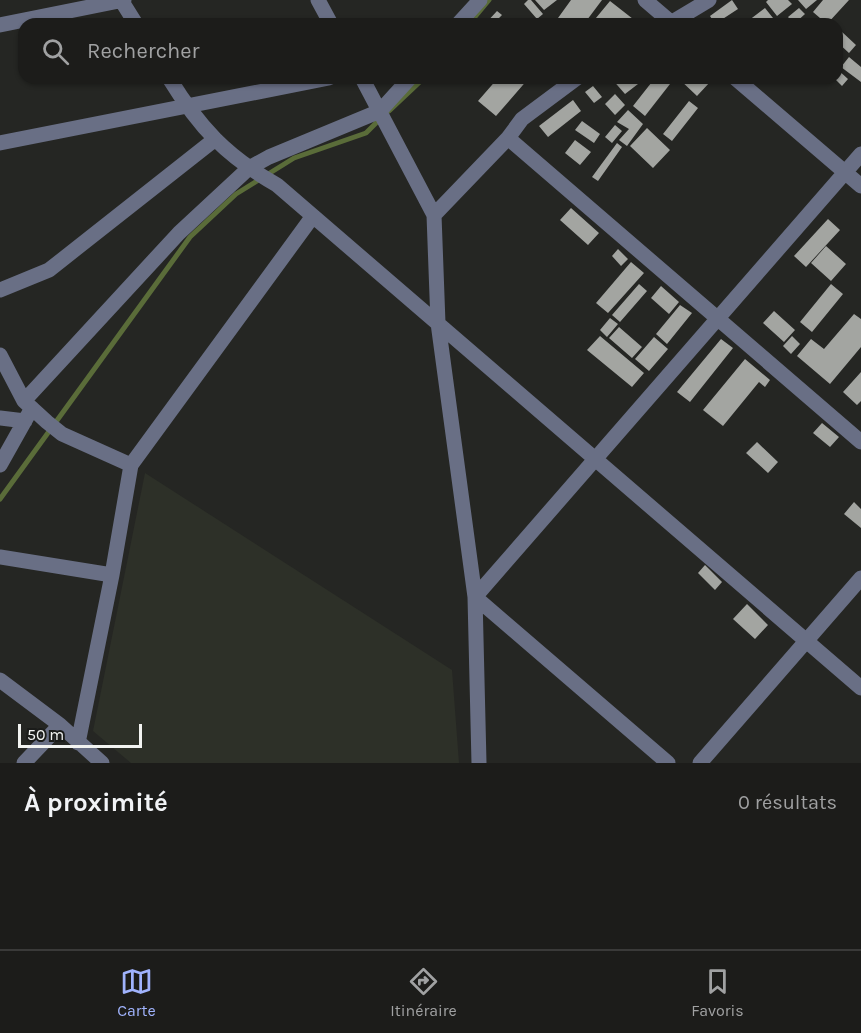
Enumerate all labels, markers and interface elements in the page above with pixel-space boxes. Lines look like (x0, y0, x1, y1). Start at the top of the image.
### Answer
search box (18, 18, 843, 84)
icon: search (39, 35, 72, 68)
text: Rechercher (87, 38, 200, 64)
scale bar (18, 721, 142, 748)
text: 50 m (27, 725, 64, 744)
text: À proximité (24, 787, 168, 818)
text: 0 résultats (738, 791, 837, 814)
tab: Carte (117, 965, 156, 1020)
tab: Itinéraire (390, 965, 457, 1020)
tab: Favoris (691, 965, 744, 1020)

